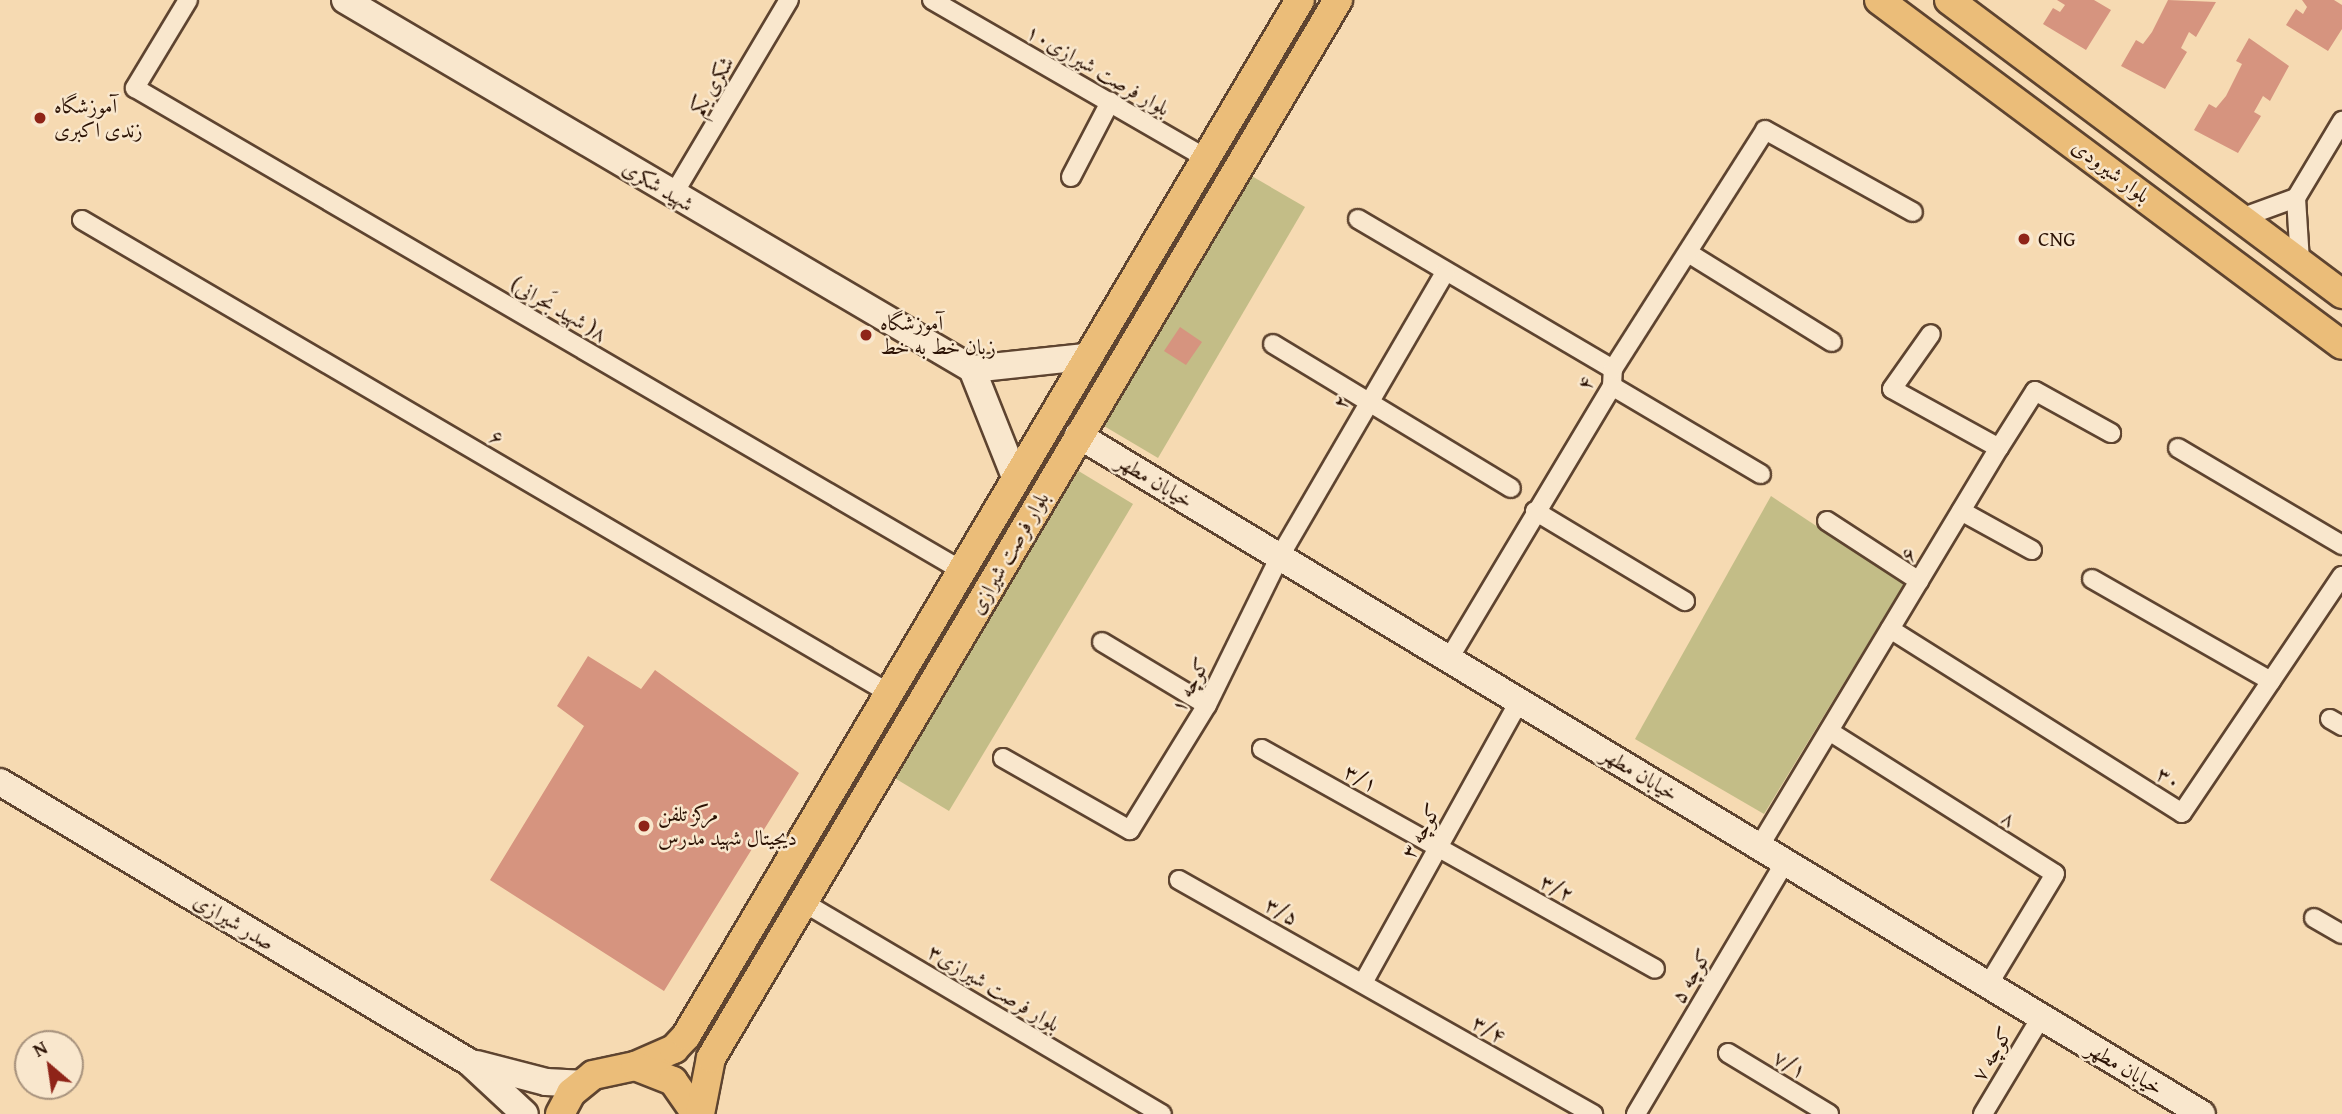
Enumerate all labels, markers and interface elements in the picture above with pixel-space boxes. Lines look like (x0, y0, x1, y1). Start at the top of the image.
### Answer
street label: بلوار فرصت شیرازی۱۰ (1022, 19, 1174, 121)
street label: شکری یکم (684, 52, 740, 120)
place label: آموزشگاه زندی اکبری (54, 93, 143, 143)
marker: آموزشگاه زندی اکبری (32, 110, 48, 126)
street label: بلوار شیرودی (2067, 134, 2155, 208)
street label: شهید شکری (618, 155, 698, 217)
place label: CNG (2038, 226, 2076, 252)
marker: CNG (2016, 231, 2032, 247)
street label: (شهید بَحرانی )۸ (506, 271, 612, 347)
place label: آموزشگاه زبان خط به خط (880, 310, 996, 360)
marker: آموزشگاه زبان خط به خط (858, 327, 874, 343)
street label: ۴ (1571, 372, 1599, 394)
street label: ۲ (1327, 390, 1355, 414)
street label: ۶ (485, 423, 509, 451)
street label: خیابان مطهر (1112, 449, 1198, 513)
street label: بلوار فرصت شیرازی (964, 487, 1054, 619)
street label: ۶ (1894, 542, 1922, 566)
street label: کوچه ۱ (1165, 653, 1215, 717)
street label: خیابان مطهر (1597, 742, 1683, 806)
street label: ۳/۱ (1340, 759, 1382, 797)
street label: ۳۰ (2152, 761, 2186, 795)
street label: کوچه ۳ (1396, 799, 1446, 863)
place label: مرکز تلفن دیجیتال شهید مدرس (658, 801, 797, 851)
street label: ۸ (1997, 804, 2021, 832)
marker: مرکز تلفن دیجیتال شهید مدرس (636, 818, 652, 834)
street label: ۳/۲ (1536, 869, 1578, 907)
street label: صدر شیرازی (189, 888, 279, 956)
street label: ۳/۵ (1261, 892, 1303, 930)
street label: ۳بلوار فرصت شیرازی (923, 939, 1065, 1037)
street label: کوچه ۵ (1665, 944, 1717, 1008)
street label: ۳/۴ (1468, 1009, 1510, 1049)
street label: کوچه ۷ (1966, 1022, 2018, 1086)
north arrow (14, 1030, 84, 1100)
text: N (27, 1033, 52, 1064)
street label: خیابان مطهر (2082, 1036, 2168, 1100)
street label: ۷/۱ (1769, 1044, 1811, 1084)

